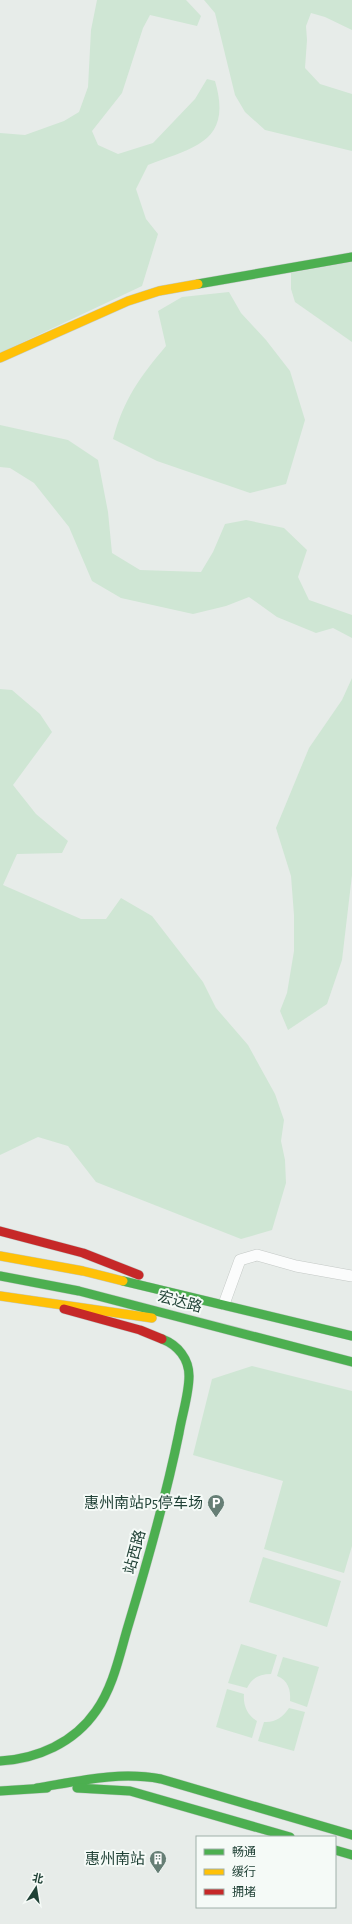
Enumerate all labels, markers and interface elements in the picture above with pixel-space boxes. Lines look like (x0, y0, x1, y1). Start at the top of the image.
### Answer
street label: 宏达路 (156, 1288, 204, 1315)
parking icon: 惠州南站P5停车场 (206, 1493, 226, 1518)
place label: 惠州南站P5停车场 (84, 1494, 203, 1511)
street label: 站西路 (121, 1528, 148, 1576)
legend (196, 1836, 336, 1908)
text: 畅通 (232, 1845, 256, 1858)
building icon: 惠州南站 (148, 1849, 168, 1874)
place label: 惠州南站 (85, 1850, 145, 1867)
text: 缓行 (232, 1865, 256, 1878)
north arrow (16, 1868, 56, 1908)
text: 北 (31, 1872, 44, 1885)
text: 拥堵 (232, 1886, 256, 1898)

